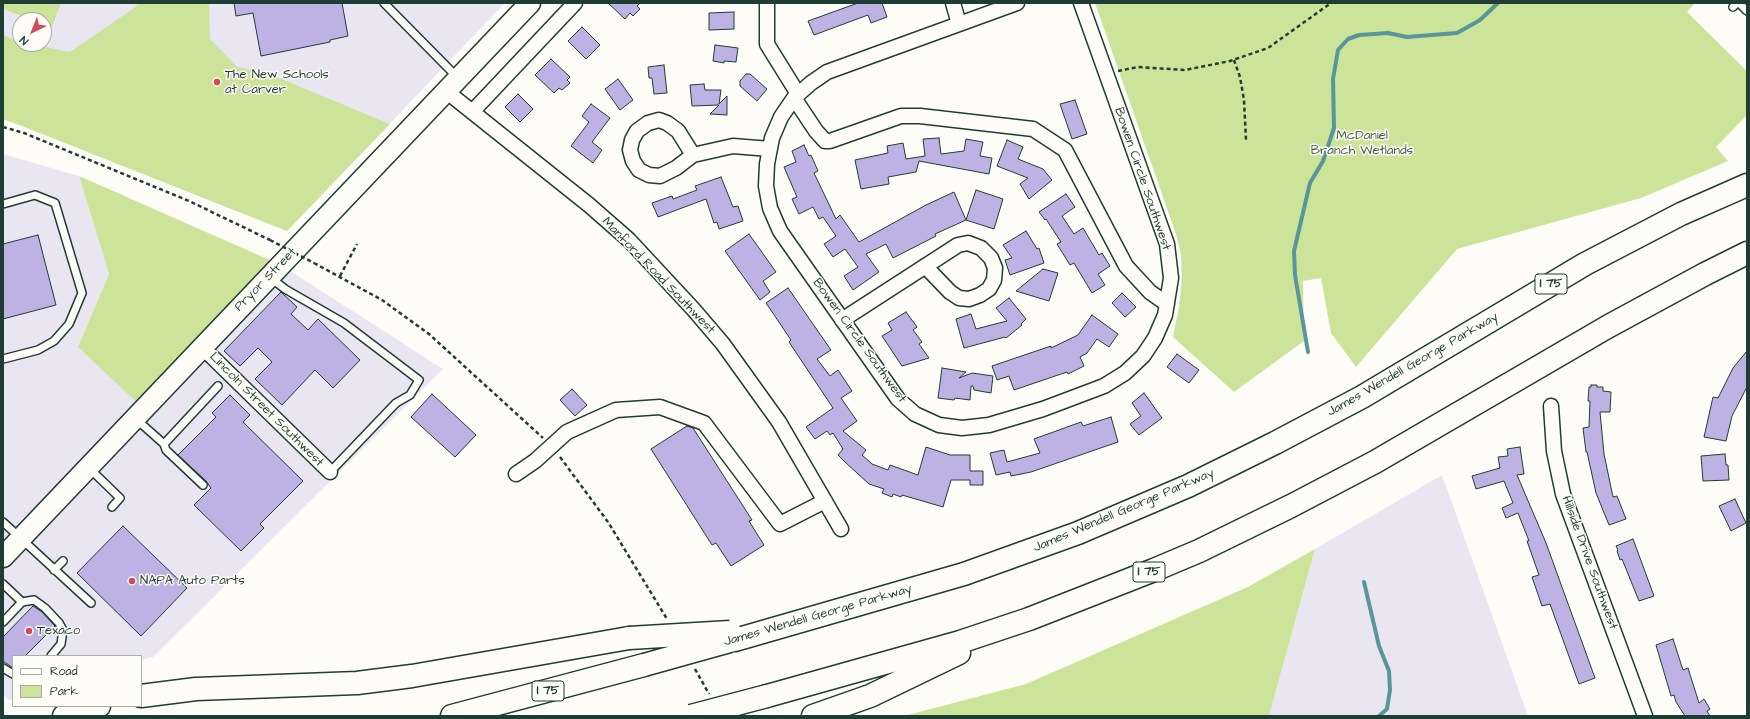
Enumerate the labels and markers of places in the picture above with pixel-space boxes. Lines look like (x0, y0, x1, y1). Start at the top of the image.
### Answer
place label: The New Schools at Carver (225, 67, 329, 98)
marker: The New Schools at Carver (212, 77, 222, 87)
place label: NAPA Auto Parts (140, 573, 245, 589)
marker: NAPA Auto Parts (127, 576, 137, 586)
place label: Texaco (37, 623, 80, 639)
marker: Texaco (24, 626, 34, 636)

